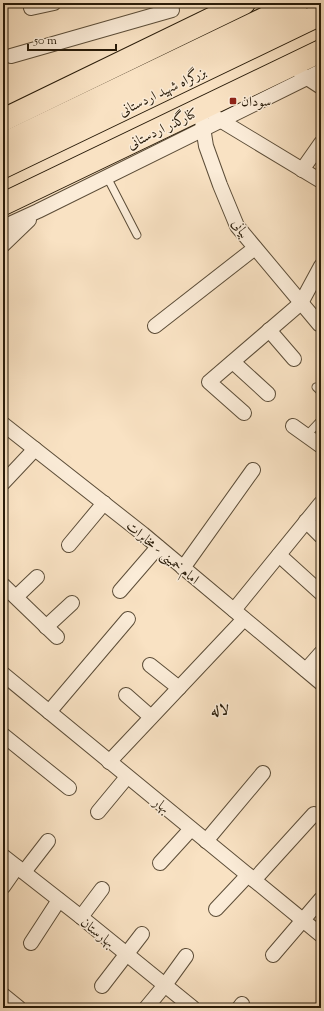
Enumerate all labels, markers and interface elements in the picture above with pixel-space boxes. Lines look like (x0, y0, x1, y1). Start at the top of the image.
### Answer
scale bar (28, 26, 116, 52)
text: 50 m (33, 32, 57, 50)
street label: بزرگراه شهید اردستانی (115, 62, 210, 123)
place label: سودان (241, 93, 271, 113)
marker: سودان (228, 96, 238, 106)
street label: کنارگذر اردستانی (123, 102, 202, 155)
street label: بیانی (226, 216, 253, 243)
street label: امام خمینی - مخابرات (120, 517, 203, 591)
district label: لاله (211, 701, 229, 722)
street label: بهار (147, 792, 173, 819)
street label: بهارستان (75, 914, 118, 954)

